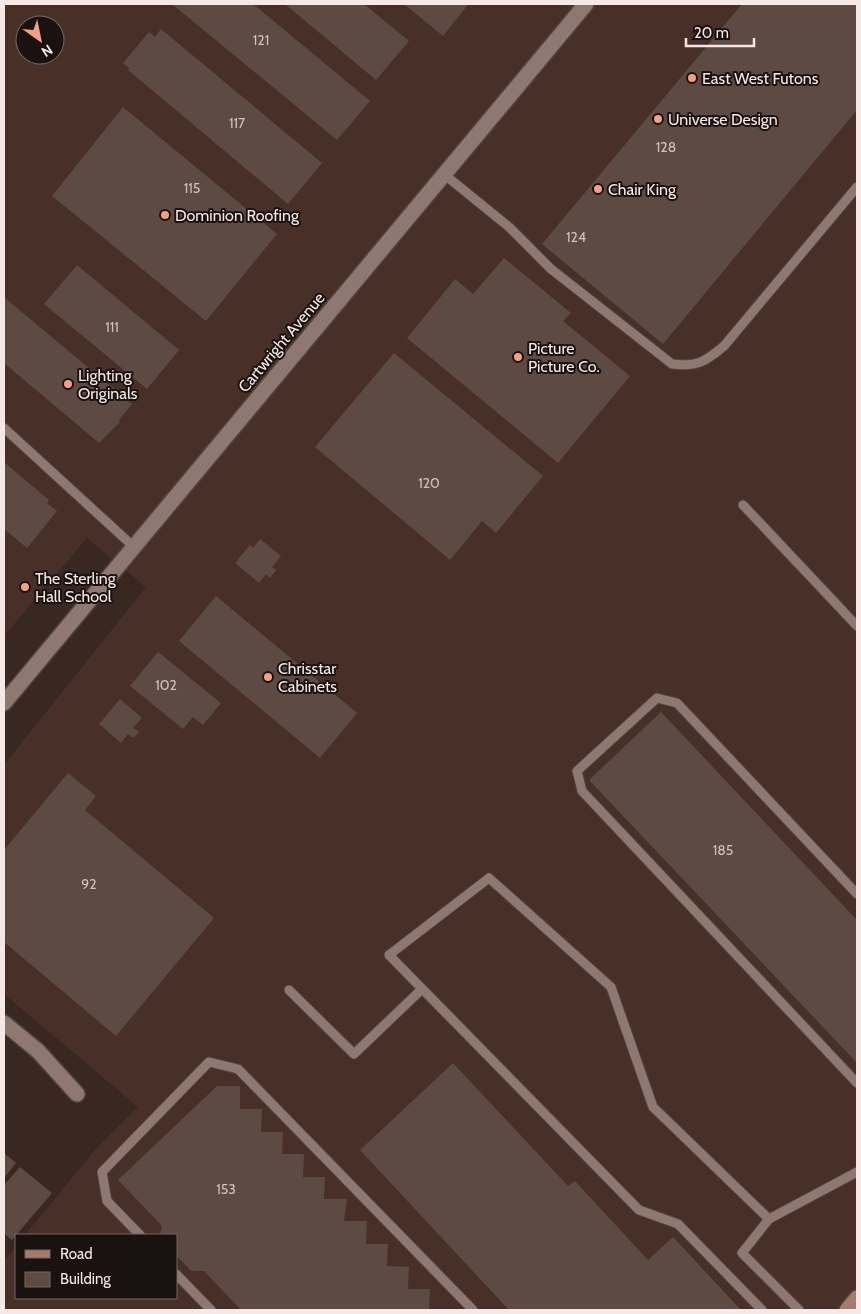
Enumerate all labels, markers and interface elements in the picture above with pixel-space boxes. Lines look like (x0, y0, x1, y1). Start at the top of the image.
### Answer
north arrow (15, 15, 65, 65)
scale bar (686, 15, 754, 47)
text: 20 m (694, 24, 729, 42)
house number: 121 (253, 31, 269, 49)
text: N (38, 41, 56, 61)
place label: East West Futons (702, 69, 819, 88)
marker: East West Futons (686, 72, 698, 84)
place label: Universe Design (668, 110, 778, 129)
marker: Universe Design (652, 113, 664, 125)
house number: 117 (229, 114, 245, 132)
house number: 128 (656, 138, 676, 156)
house number: 115 (184, 179, 200, 197)
place label: Chair King (608, 180, 677, 199)
marker: Chair King (592, 183, 604, 195)
place label: Dominion Roofing (175, 206, 300, 225)
marker: Dominion Roofing (159, 209, 171, 221)
house number: 124 (566, 228, 586, 246)
street label: Cartwright Avenue (234, 289, 329, 396)
house number: 111 (105, 318, 119, 336)
place label: Picture Picture Co. (528, 339, 600, 376)
marker: Picture Picture Co. (512, 351, 524, 363)
place label: Lighting Originals (78, 366, 138, 403)
marker: Lighting Originals (62, 378, 74, 390)
house number: 120 (418, 474, 440, 492)
place label: The Sterling Hall School (35, 569, 117, 606)
marker: The Sterling Hall School (19, 581, 31, 593)
place label: Chrisstar Cabinets (278, 659, 337, 696)
marker: Chrisstar Cabinets (262, 671, 274, 683)
house number: 102 (155, 676, 177, 694)
house number: 185 (713, 841, 733, 859)
house number: 92 (81, 875, 97, 893)
house number: 153 (216, 1180, 236, 1198)
legend (15, 1234, 178, 1299)
text: Road (60, 1245, 93, 1263)
text: Building (60, 1270, 111, 1288)

